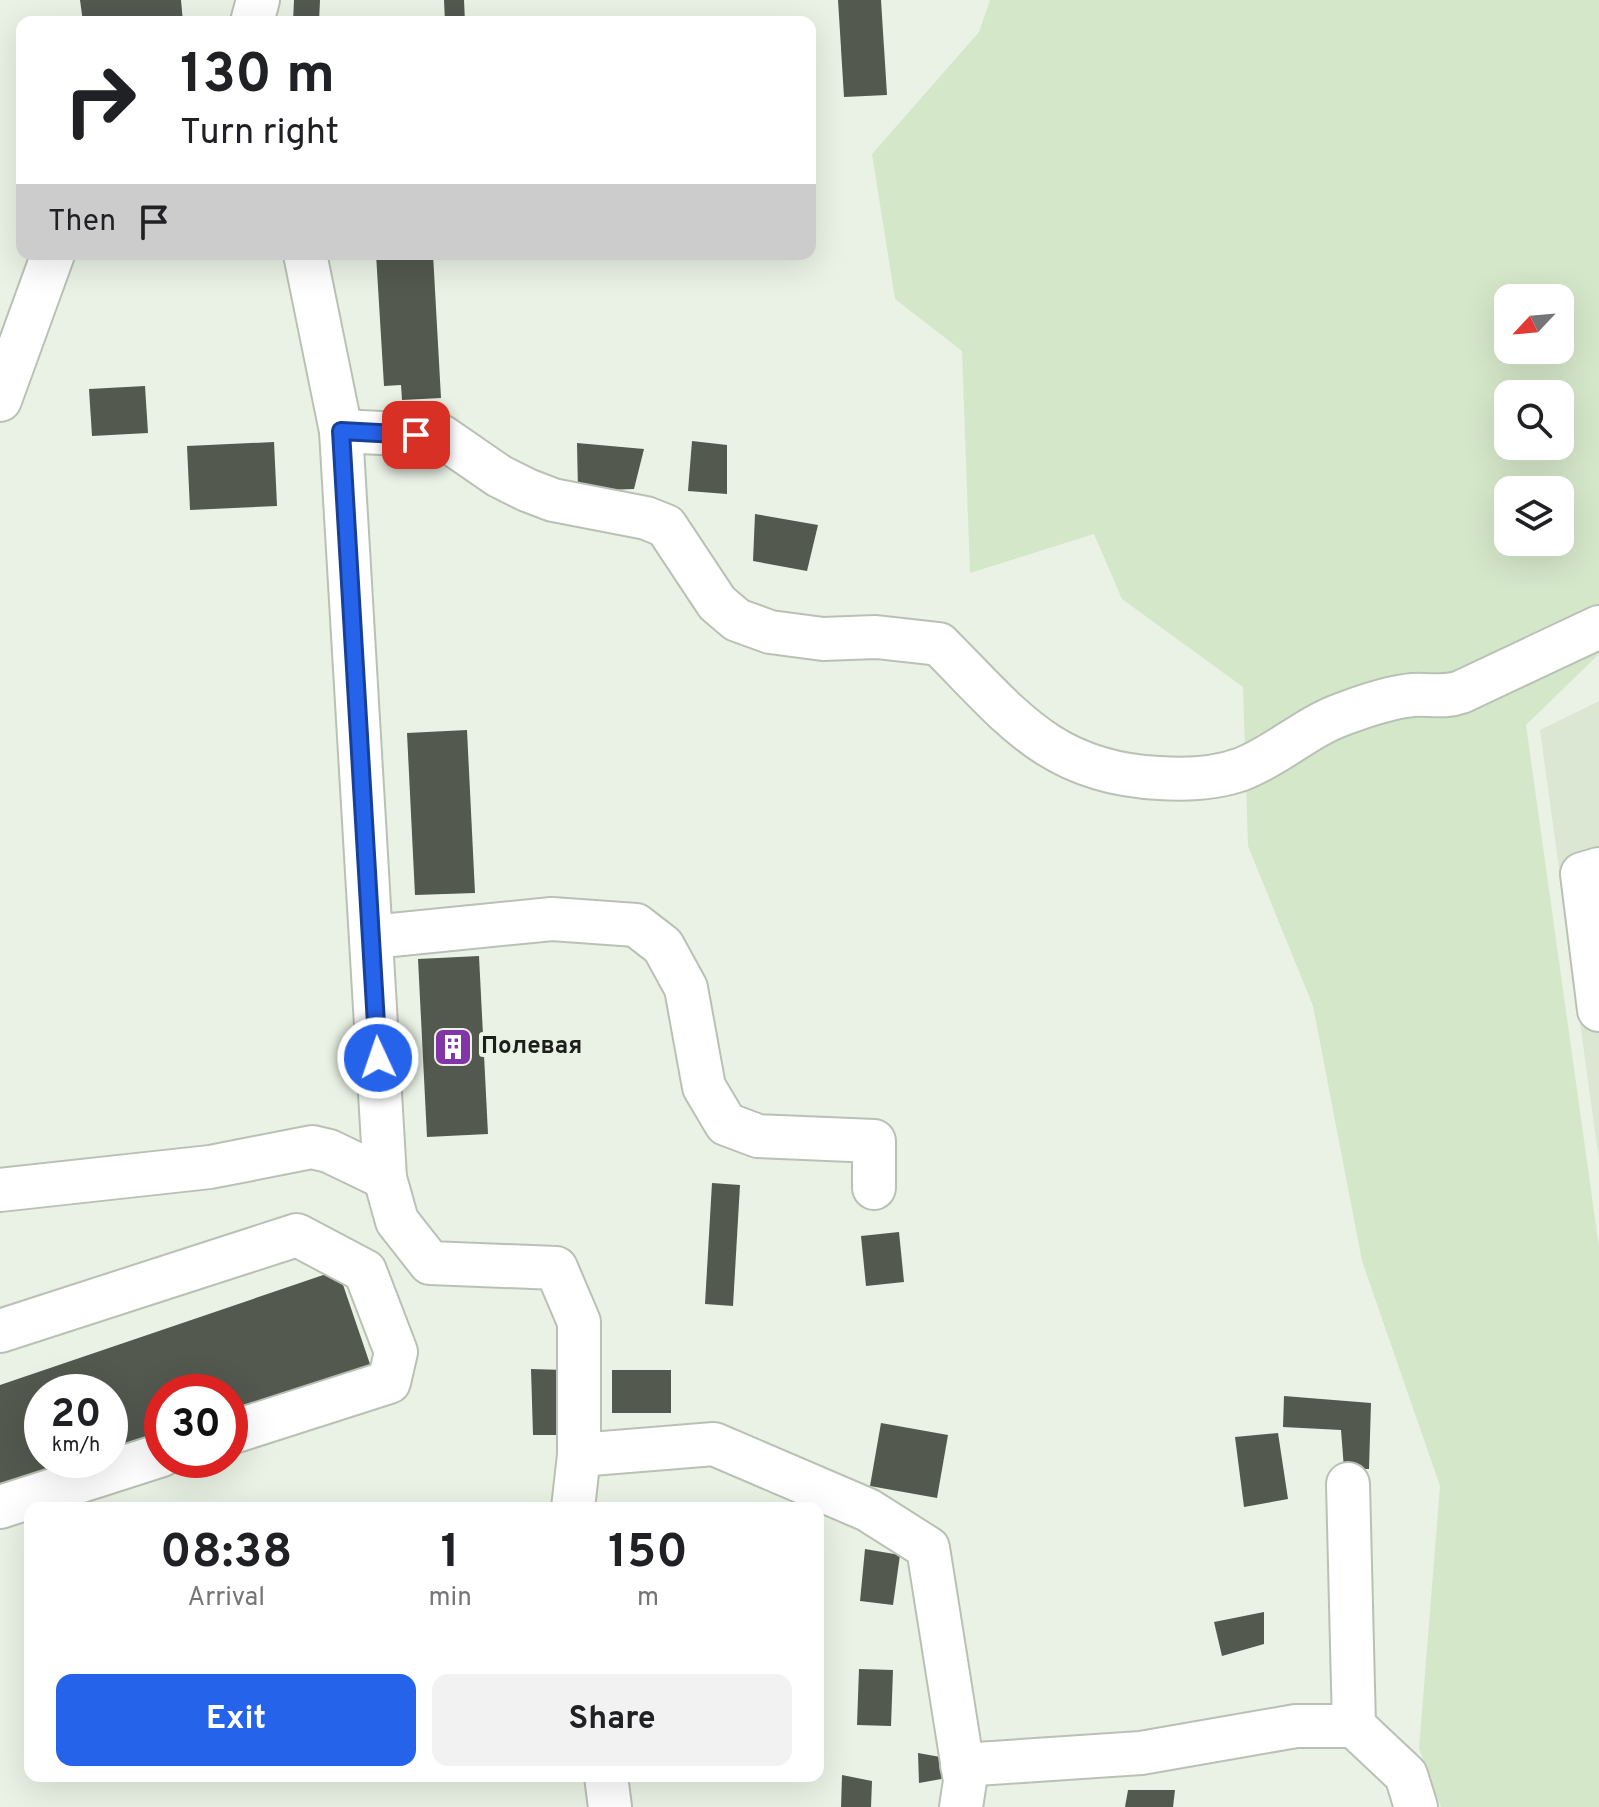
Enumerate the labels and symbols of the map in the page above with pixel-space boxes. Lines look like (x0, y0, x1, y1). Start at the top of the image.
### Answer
north arrow (1494, 284, 1574, 364)
pin (382, 401, 450, 469)
position arrow (336, 1016, 420, 1100)
building icon: Полевая (432, 1026, 474, 1068)
place label: Полевая (481, 1032, 582, 1062)
speed limit sign: 30 (144, 1374, 248, 1478)

